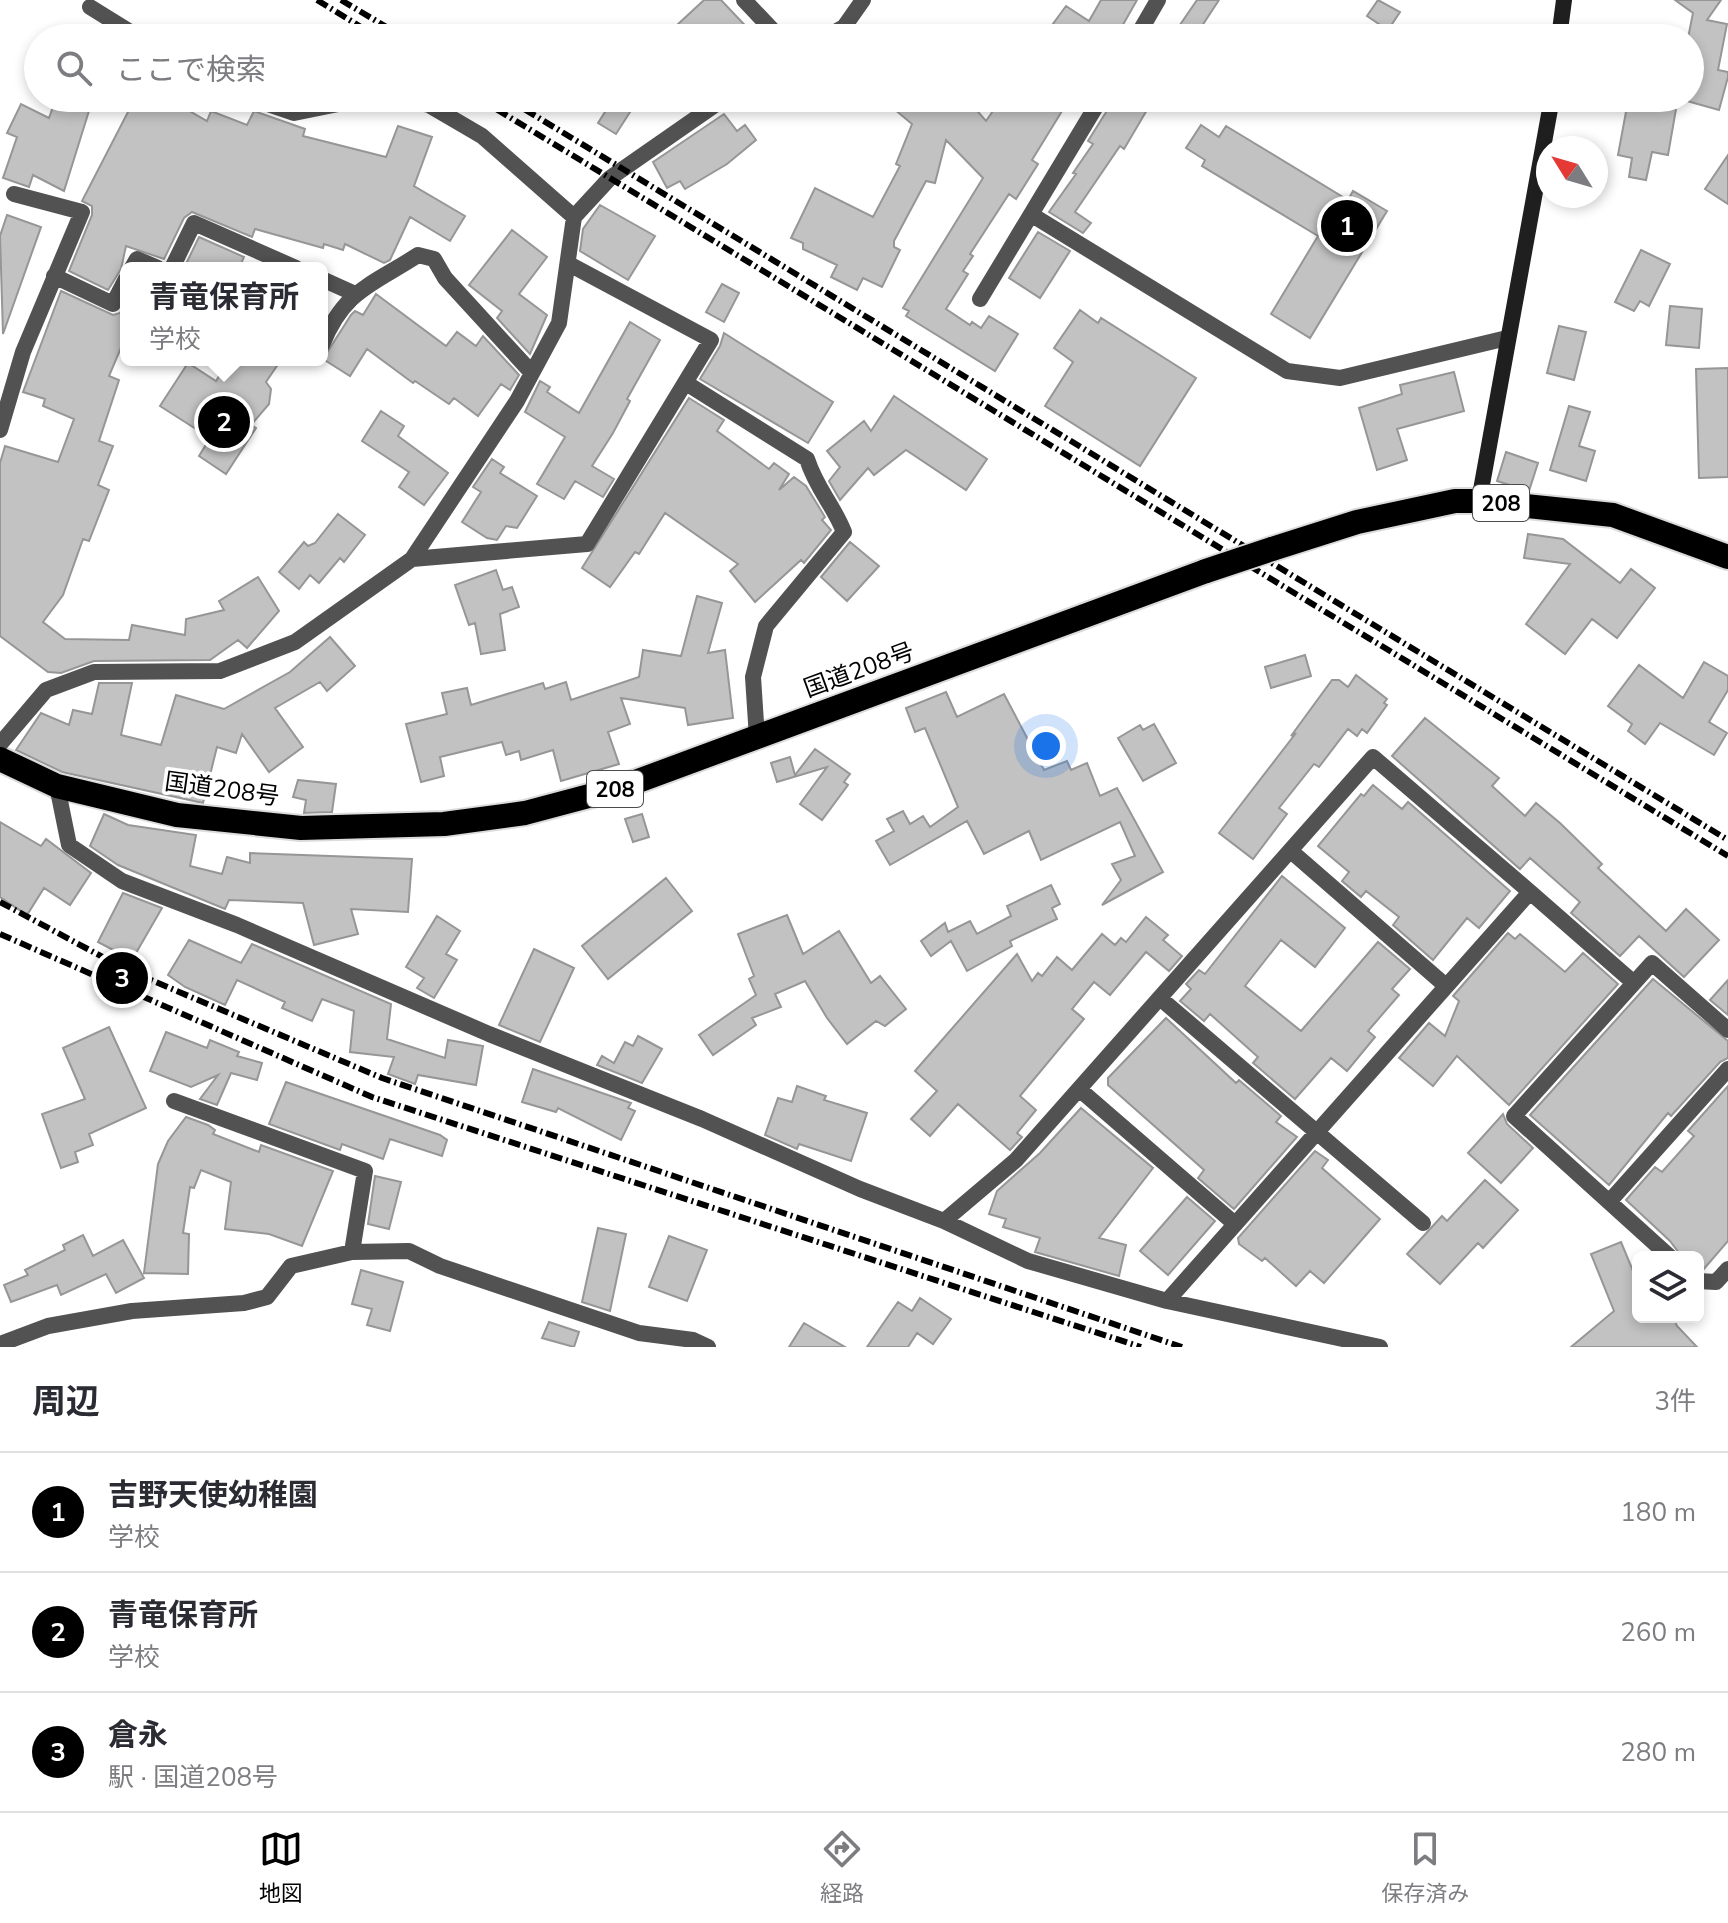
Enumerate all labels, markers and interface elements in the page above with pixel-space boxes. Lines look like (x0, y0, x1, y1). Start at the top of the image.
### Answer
search box (24, 24, 1704, 112)
icon: search (52, 46, 96, 90)
text: ここで検索 (116, 50, 266, 91)
north arrow (1536, 136, 1608, 208)
pin: 1 (1321, 196, 1373, 256)
popup (120, 262, 328, 366)
text: 青竜保育所 (149, 277, 299, 318)
text: 学校 (149, 322, 201, 357)
pin: 2 (198, 392, 250, 452)
road number: 208 (1473, 485, 1529, 521)
street label: 国道208号 (799, 635, 919, 705)
your location (1026, 726, 1066, 766)
street label: 国道208号 (163, 765, 281, 813)
road number: 208 (587, 771, 643, 807)
pin: 3 (96, 948, 148, 1008)
map controls (1632, 1251, 1704, 1323)
button: layers (1632, 1251, 1704, 1323)
text: 周辺 (32, 1379, 100, 1425)
text: 3件 (1654, 1384, 1696, 1419)
text: 吉野天使幼稚園 (108, 1475, 318, 1516)
text: 1 (50, 1495, 66, 1530)
text: 180 m (1620, 1495, 1696, 1530)
text: 学校 (108, 1520, 160, 1555)
text: 青竜保育所 (108, 1595, 258, 1636)
text: 2 (50, 1615, 66, 1650)
text: 260 m (1620, 1615, 1696, 1650)
text: 学校 (108, 1640, 160, 1675)
text: 倉永 (108, 1715, 168, 1756)
text: 3 (50, 1735, 66, 1770)
text: 280 m (1620, 1735, 1696, 1770)
text: 駅 · 国道208号 (108, 1760, 278, 1795)
tab: 地図 (259, 1827, 303, 1909)
tab: 経路 (820, 1827, 864, 1909)
tab: 保存済み (1381, 1827, 1469, 1909)

